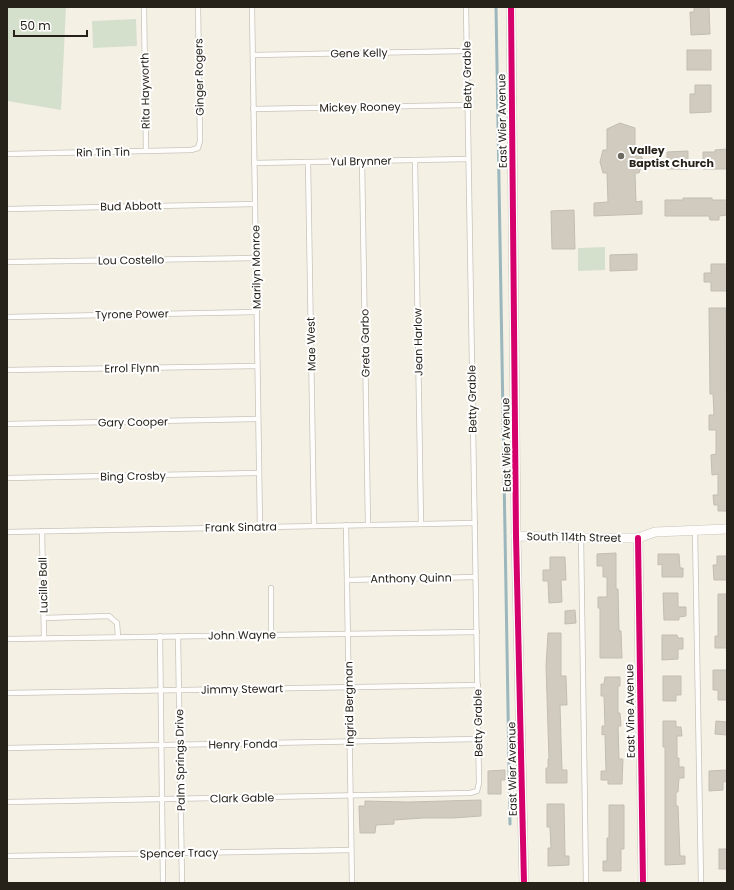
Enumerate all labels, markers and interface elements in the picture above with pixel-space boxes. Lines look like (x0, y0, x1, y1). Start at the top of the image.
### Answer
scale bar (14, 12, 87, 38)
text: 50 m (20, 17, 51, 34)
street label: Ginger Rogers (190, 38, 208, 116)
street label: Betty Grable (458, 41, 476, 109)
street label: Gene Kelly (330, 44, 389, 61)
street label: Rita Hayworth (136, 53, 154, 129)
street label: East Wier Avenue (493, 74, 511, 168)
street label: Mickey Rooney (319, 98, 402, 116)
place label: Valley Baptist Church (629, 142, 714, 171)
street label: Rin Tin Tin (76, 144, 130, 160)
marker: Valley Baptist Church (616, 151, 626, 161)
street label: Yul Brynner (330, 152, 392, 170)
street label: Bud Abbott (100, 197, 162, 215)
street label: Marilyn Monroe (247, 225, 265, 309)
street label: Lou Costello (98, 251, 164, 269)
street label: Tyrone Power (95, 305, 169, 323)
street label: Jean Harlow (409, 308, 427, 376)
street label: Greta Garbo (356, 309, 374, 377)
street label: Mae West (303, 317, 319, 371)
street label: Errol Flynn (104, 360, 160, 376)
street label: Betty Grable (463, 365, 481, 433)
street label: East Wier Avenue (497, 398, 515, 492)
street label: Gary Cooper (98, 413, 168, 431)
street label: Bing Crosby (100, 467, 167, 485)
street label: Frank Sinatra (205, 518, 277, 536)
street label: South 114th Street (527, 528, 621, 546)
street label: Lucille Ball (35, 557, 51, 613)
street label: Anthony Quinn (370, 569, 452, 587)
street label: John Wayne (208, 626, 276, 644)
street label: Ingrid Bergman (340, 661, 358, 747)
street label: East Vine Avenue (621, 664, 639, 758)
street label: Jimmy Stewart (201, 680, 283, 698)
street label: Betty Grable (469, 689, 487, 757)
street label: Palm Springs Drive (171, 709, 189, 811)
street label: East Wier Avenue (503, 722, 521, 816)
street label: Henry Fonda (208, 735, 278, 753)
street label: Clark Gable (210, 789, 274, 807)
street label: Spencer Tracy (140, 844, 219, 862)

